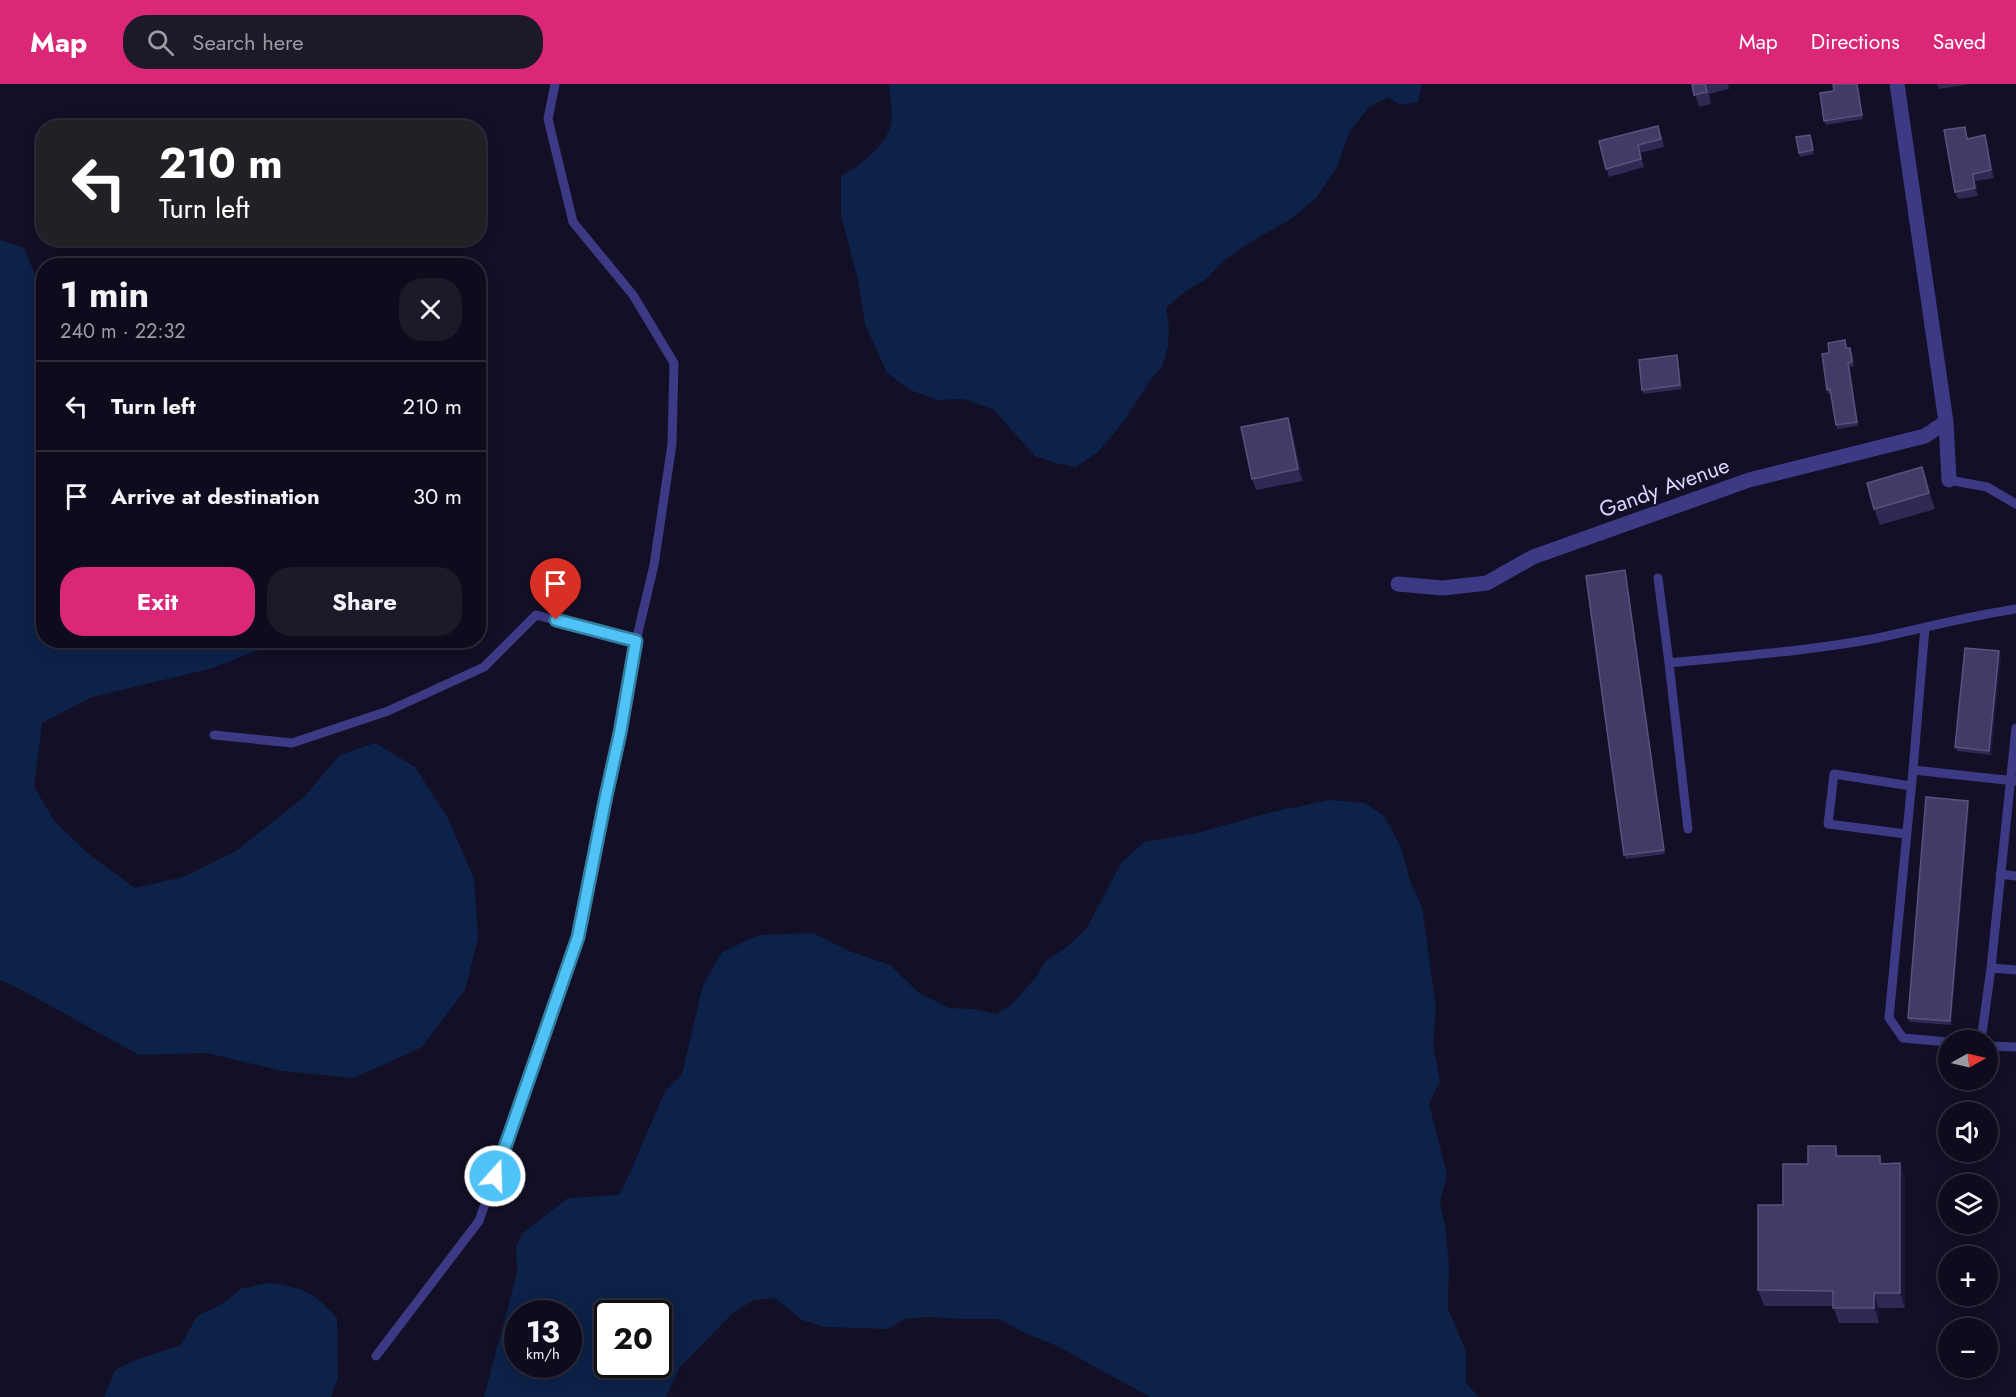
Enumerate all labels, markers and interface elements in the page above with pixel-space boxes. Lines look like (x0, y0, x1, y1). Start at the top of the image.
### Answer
search box (123, 15, 543, 69)
text: Map (30, 22, 87, 63)
icon: search (144, 26, 177, 59)
text: Search here (192, 26, 304, 58)
text: Map (1739, 27, 1778, 57)
text: Directions (1811, 27, 1900, 57)
text: Saved (1933, 27, 1986, 57)
text: 210 m (159, 133, 283, 194)
icon: left (60, 144, 138, 222)
text: Turn left (159, 189, 249, 228)
text: 1 min (60, 268, 149, 320)
button: close (399, 278, 462, 341)
text: 240 m · 22:32 (60, 317, 186, 346)
icon: left (60, 390, 93, 423)
text: Turn left (111, 390, 196, 422)
text: 210 m (403, 390, 462, 422)
street label: Gandy Avenue (1594, 449, 1734, 525)
icon: arrive (60, 480, 93, 513)
text: Arrive at destination (111, 480, 320, 512)
text: 30 m (413, 480, 462, 512)
pin (530, 558, 581, 620)
button: Exit (60, 567, 255, 636)
button: Share (267, 567, 462, 636)
icon: arrive (539, 567, 572, 600)
north arrow (1938, 1030, 1998, 1090)
map controls (1938, 1030, 1998, 1378)
button: sound (1938, 1102, 1998, 1162)
position arrow (463, 1144, 527, 1208)
button: layers (1938, 1174, 1998, 1234)
button: + (1938, 1246, 1998, 1306)
speed limit sign: 20 (594, 1300, 672, 1378)
text: 13 (526, 1310, 560, 1353)
button: − (1938, 1318, 1998, 1378)
text: km/h (526, 1343, 560, 1365)

